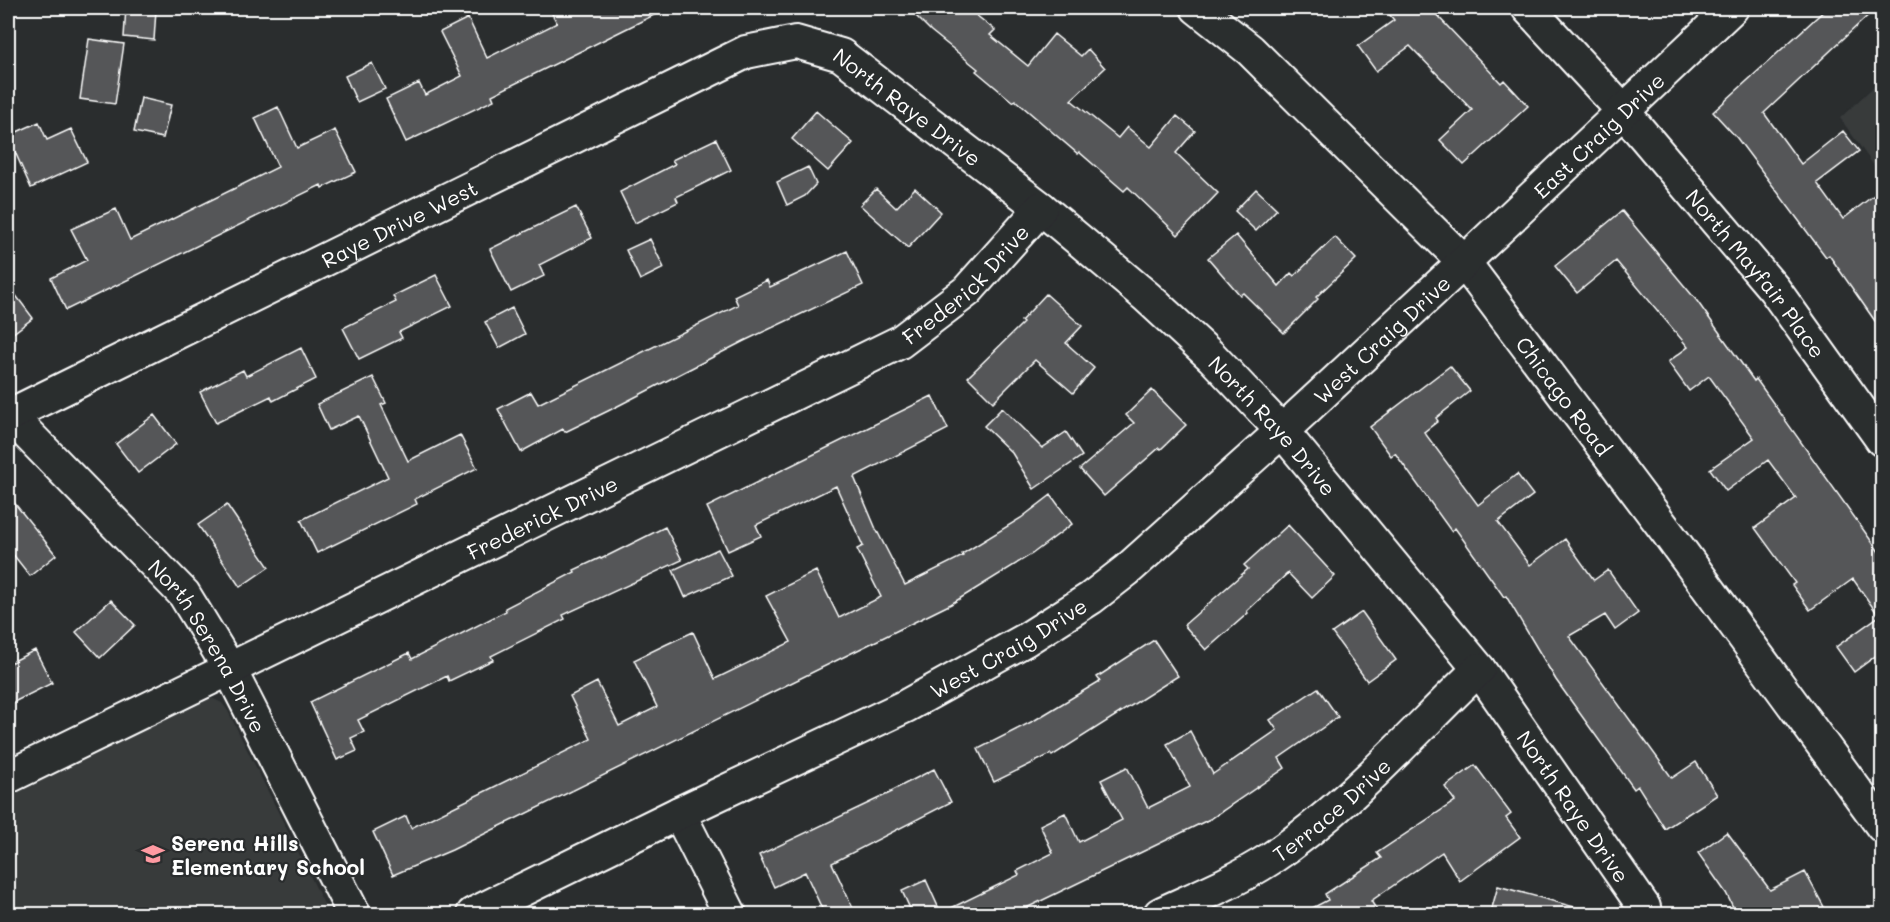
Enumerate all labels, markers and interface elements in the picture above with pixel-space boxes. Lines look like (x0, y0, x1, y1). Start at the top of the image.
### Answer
street label: North Raye Drive (829, 41, 987, 171)
street label: East Craig Drive (1527, 66, 1670, 203)
street label: Raye Drive West (317, 173, 481, 273)
street label: North Mayfair Place (1681, 183, 1832, 363)
street label: Frederick Drive (896, 218, 1034, 349)
street label: West Craig Drive (1307, 269, 1455, 409)
street label: Chicago Road (1511, 331, 1618, 461)
street label: North Raye Drive (1204, 349, 1343, 501)
street label: Frederick Drive (462, 468, 622, 565)
street label: North Serena Drive (143, 553, 273, 737)
street label: West Craig Drive (925, 591, 1091, 704)
street label: North Raye Drive (1512, 725, 1636, 887)
street label: Terrace Drive (1267, 751, 1396, 867)
place label: Serena Hills Elementary School (171, 829, 365, 881)
school or university icon: Serena Hills Elementary School (140, 841, 166, 867)

